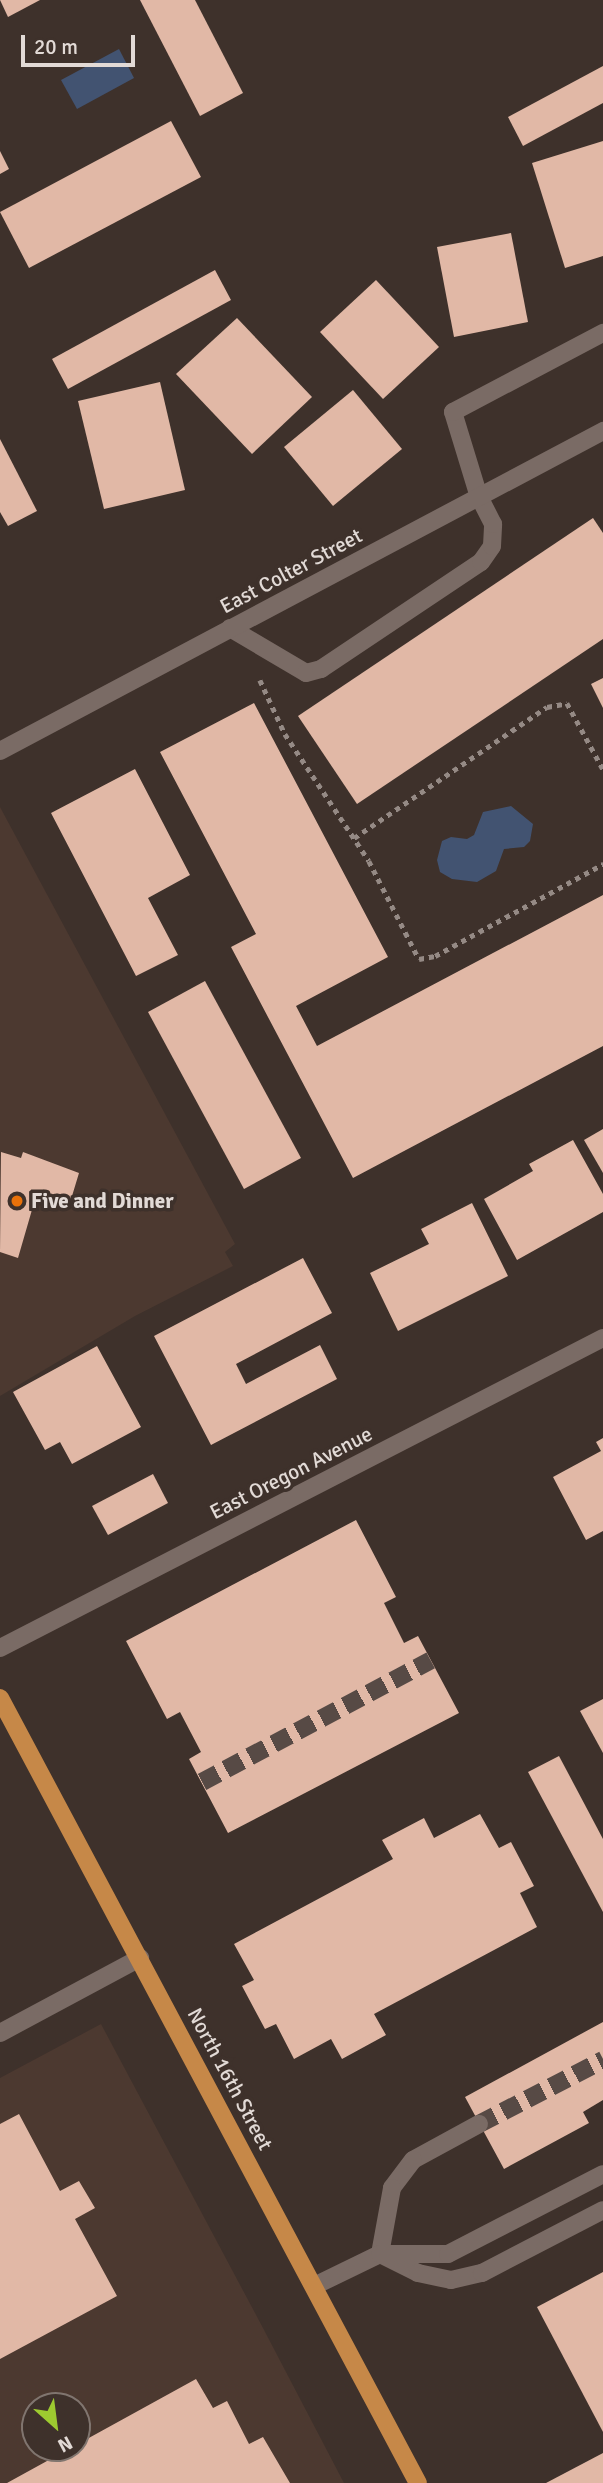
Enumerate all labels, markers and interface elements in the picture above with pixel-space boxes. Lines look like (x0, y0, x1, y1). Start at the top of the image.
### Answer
scale bar (24, 21, 138, 65)
text: 20 m (34, 34, 78, 60)
street label: East Colter Street (216, 523, 366, 619)
place label: Five and Dinner (31, 1188, 173, 1214)
marker: Five and Dinner (9, 1193, 25, 1209)
street label: East Oregon Avenue (206, 1421, 376, 1525)
street label: North 16th Street (182, 2004, 278, 2154)
north arrow (21, 2392, 91, 2462)
text: N (53, 2430, 76, 2457)

